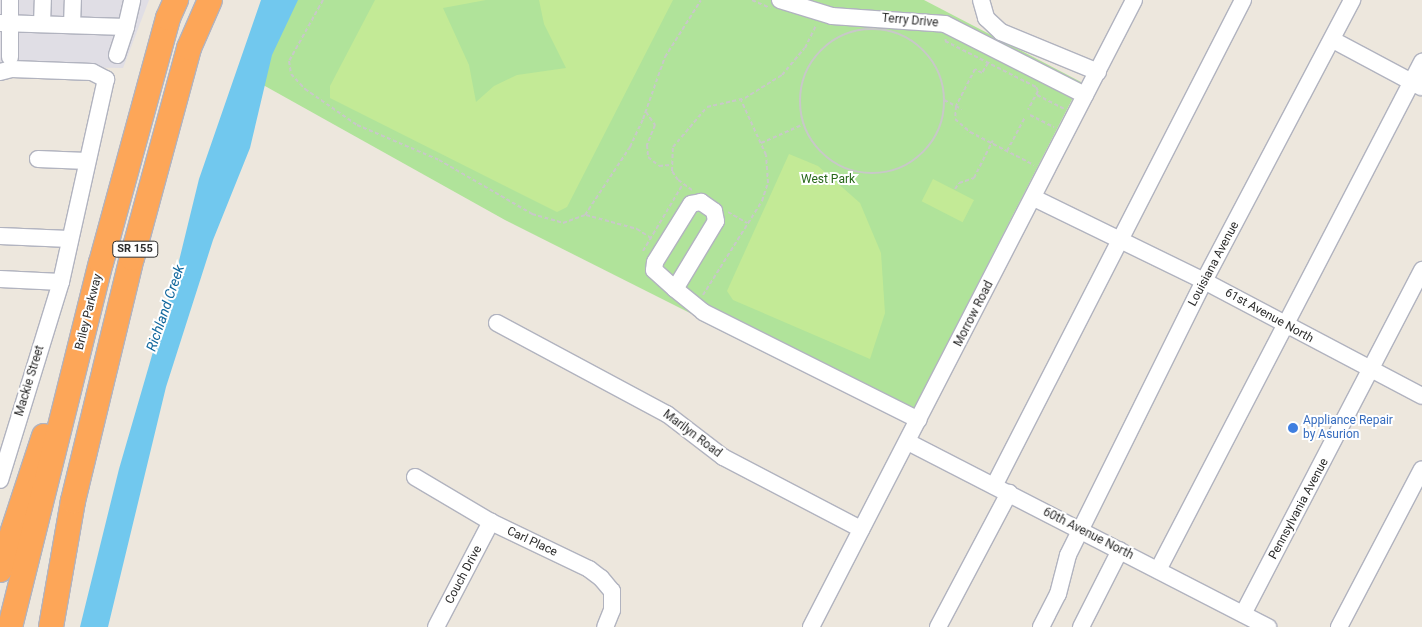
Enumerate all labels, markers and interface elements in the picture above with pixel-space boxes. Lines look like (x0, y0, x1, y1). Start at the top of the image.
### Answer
street label: Terry Drive (881, 11, 939, 31)
park label: West Park (801, 173, 855, 187)
street label: Louisiana Avenue (1186, 219, 1242, 309)
road number: SR 155 (111, 240, 159, 258)
water label: Richland Creek (142, 263, 188, 353)
street label: Briley Parkway (73, 273, 105, 351)
street label: Morrow Road (951, 279, 997, 349)
street label: 61st Avenue North (1222, 286, 1316, 346)
street label: Mackie Street (12, 344, 48, 418)
street label: Marilyn Road (660, 407, 724, 461)
place label: Appliance Repair by Asurion (1303, 414, 1393, 442)
marker: Appliance Repair by Asurion (1287, 422, 1299, 434)
street label: Pennsylvania Avenue (1266, 456, 1332, 562)
street label: 60th Avenue North (1040, 505, 1136, 563)
street label: Carl Place (505, 524, 559, 560)
street label: Couch Drive (443, 543, 485, 607)

